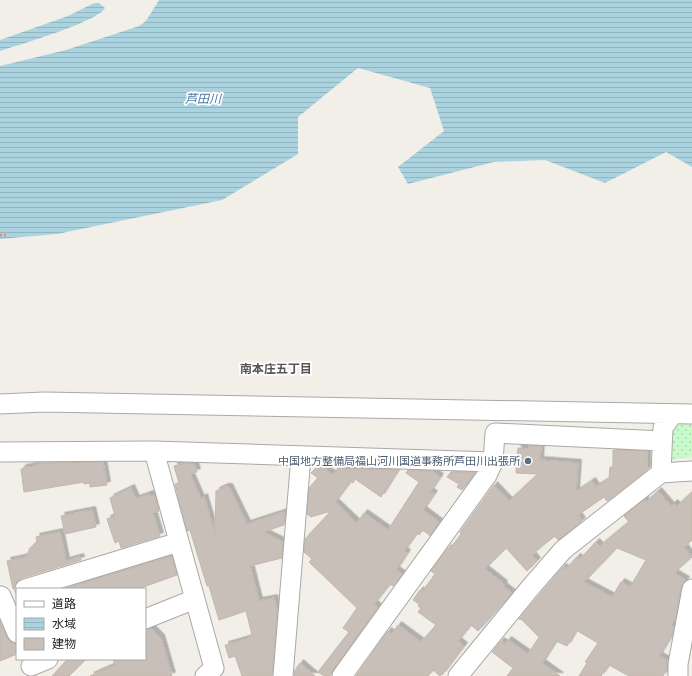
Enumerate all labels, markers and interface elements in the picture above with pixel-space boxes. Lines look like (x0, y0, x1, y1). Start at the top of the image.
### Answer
water label: 芦田川 (185, 91, 223, 107)
district label: 南本庄五丁目 (240, 361, 312, 377)
place label: 中国地方整備局福山河川国道事務所芦田川出張所 (278, 454, 521, 468)
marker: 中国地方整備局福山河川国道事務所芦田川出張所 (523, 456, 533, 466)
legend (16, 588, 146, 660)
text: 道路 (52, 596, 76, 612)
text: 水域 (52, 616, 76, 632)
text: 建物 (52, 636, 76, 652)

